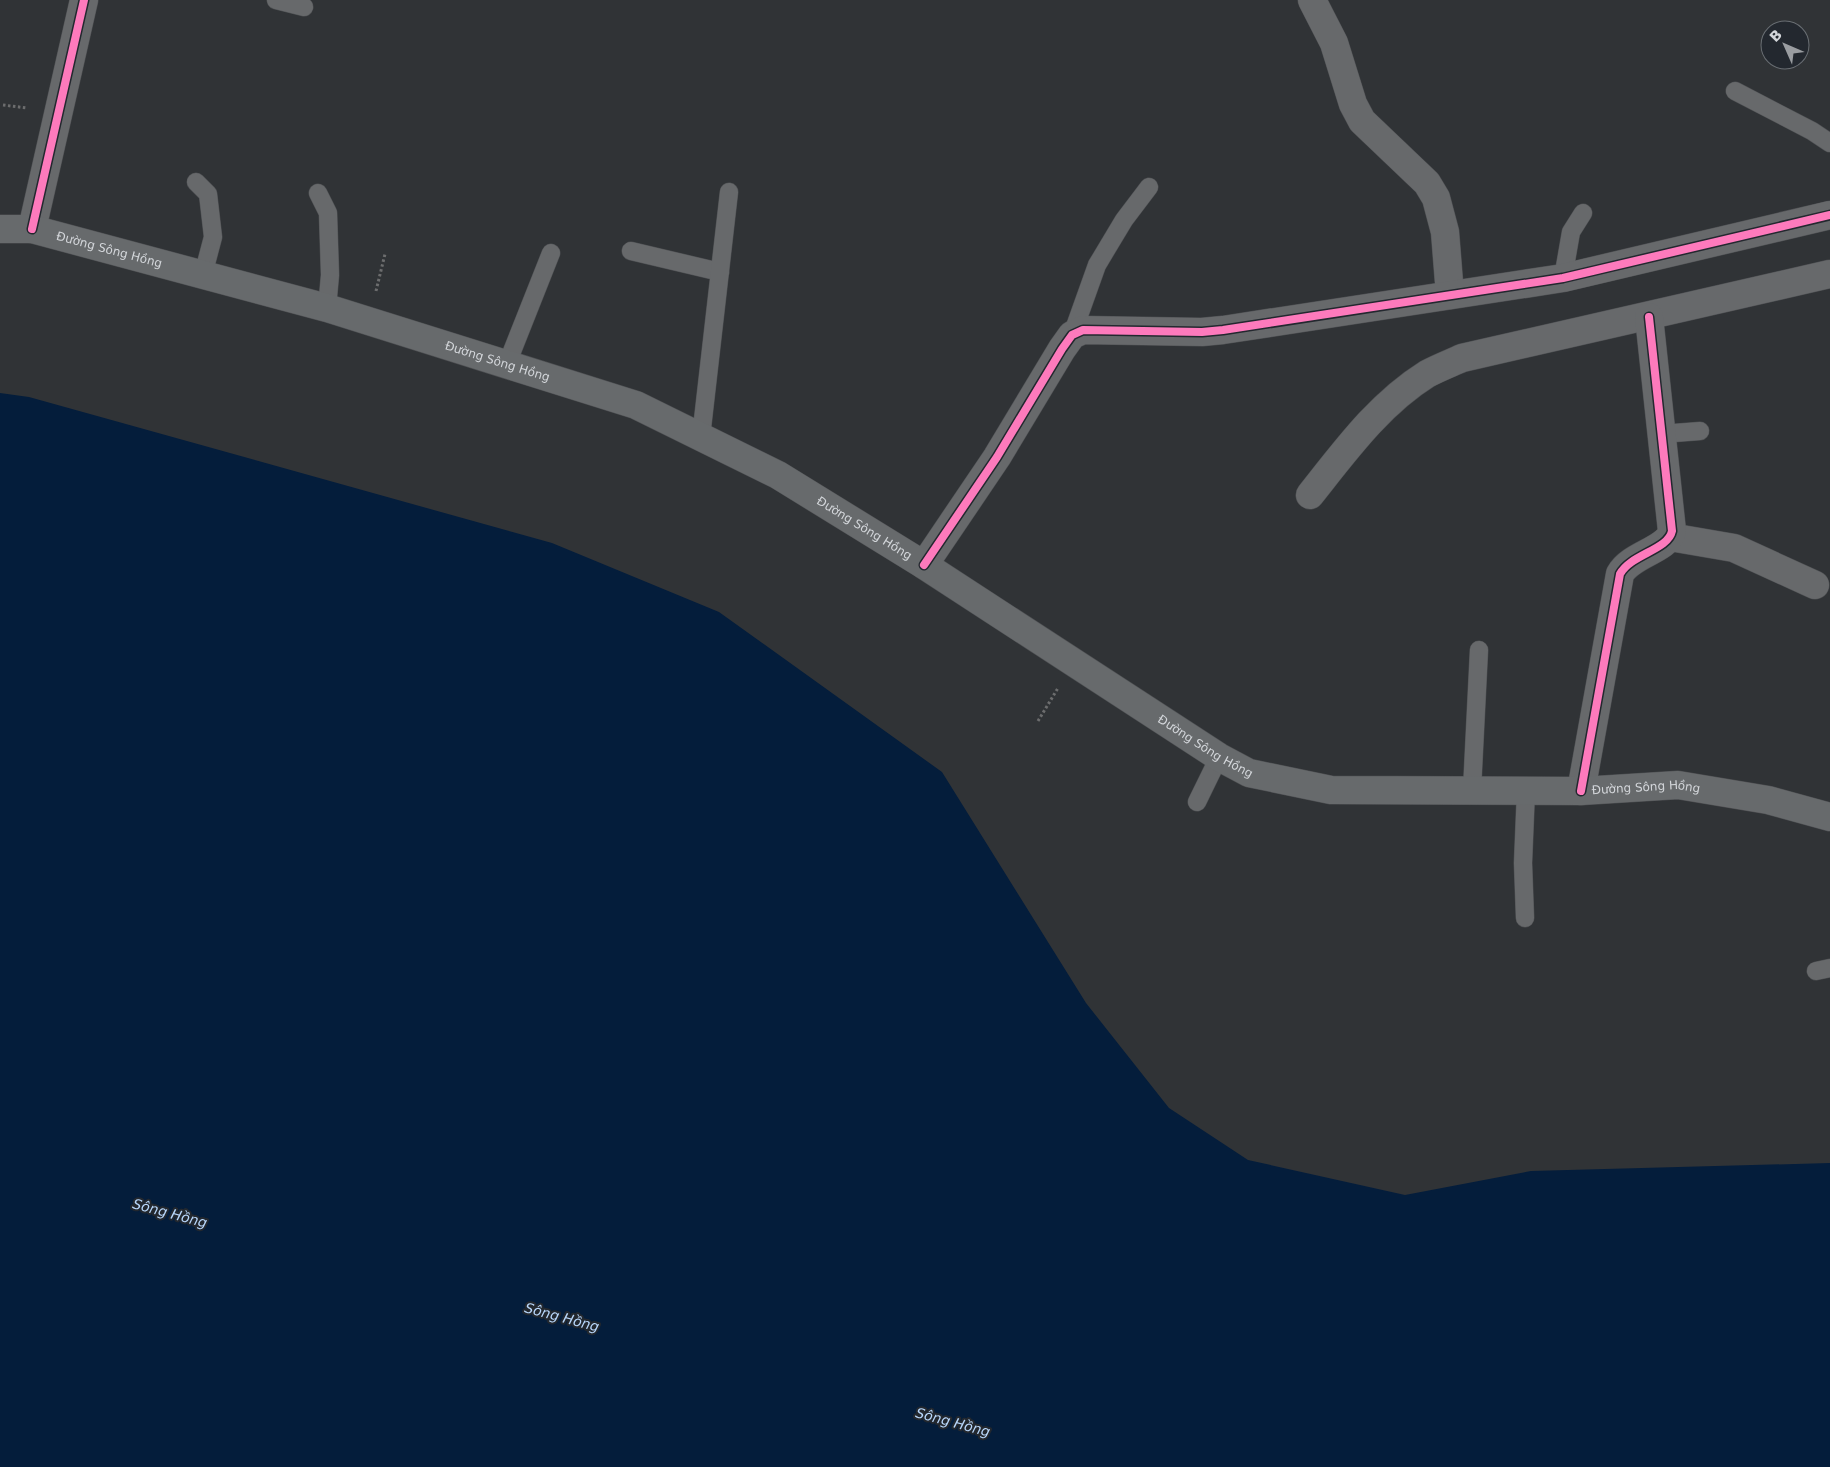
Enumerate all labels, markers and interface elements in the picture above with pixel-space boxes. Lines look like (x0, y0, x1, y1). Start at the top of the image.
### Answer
north arrow (1760, 20, 1810, 70)
text: B (1766, 26, 1785, 45)
street label: Đường Sông Hồng (55, 229, 164, 271)
street label: Đường Sông Hồng (443, 338, 551, 384)
street label: Đường Sông Hồng (814, 494, 914, 563)
street label: Đường Sông Hồng (1155, 712, 1255, 781)
street label: Đường Sông Hồng (1591, 778, 1701, 797)
water label: Sông Hồng (131, 1195, 209, 1231)
water label: Sông Hồng (523, 1299, 601, 1335)
water label: Sông Hồng (914, 1404, 992, 1440)

